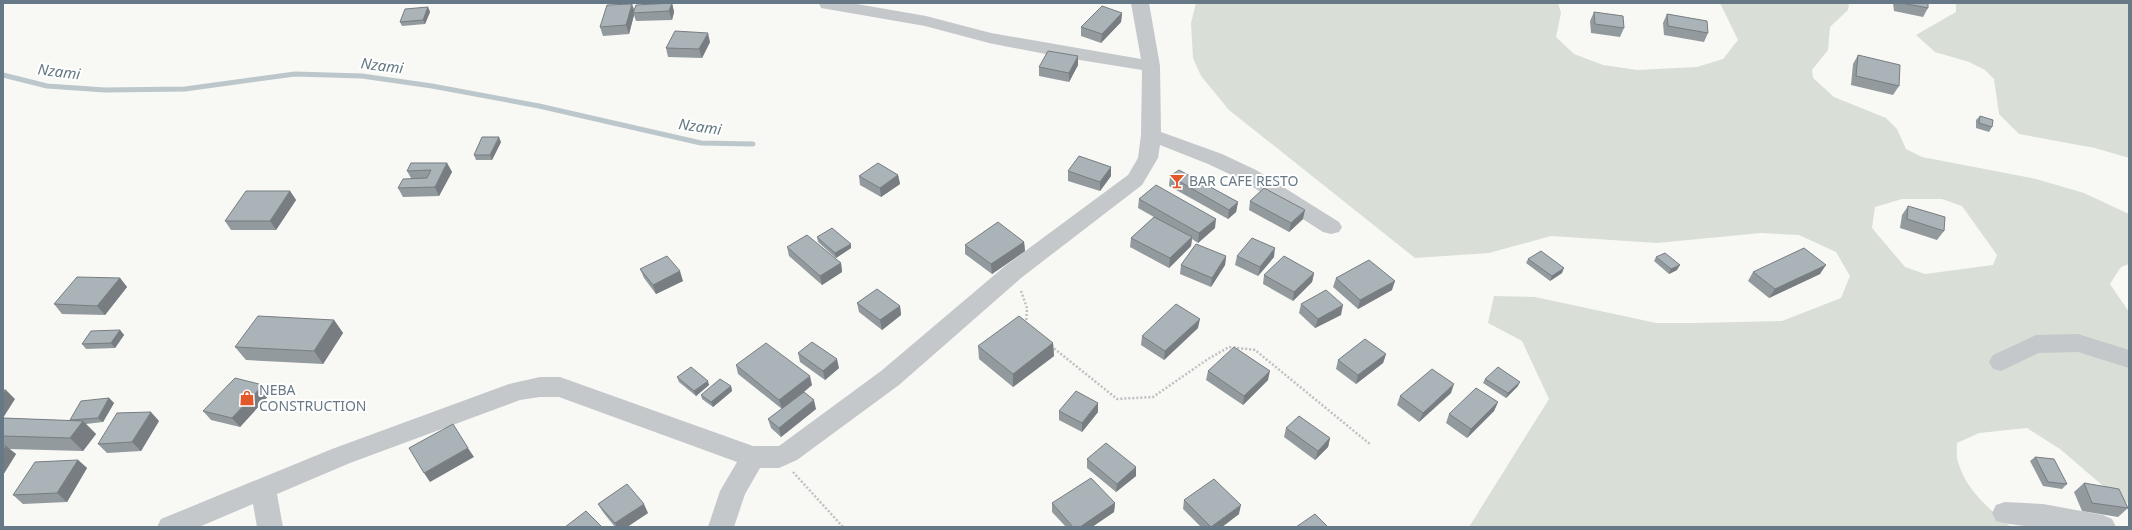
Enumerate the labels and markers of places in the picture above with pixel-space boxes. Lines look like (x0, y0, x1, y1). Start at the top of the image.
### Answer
place label: BAR CAFE RESTO (1189, 171, 1299, 190)
bar icon: BAR CAFE RESTO (1168, 172, 1186, 190)
place label: NEBA CONSTRUCTION (259, 380, 367, 415)
shop icon: NEBA CONSTRUCTION (238, 389, 256, 407)

